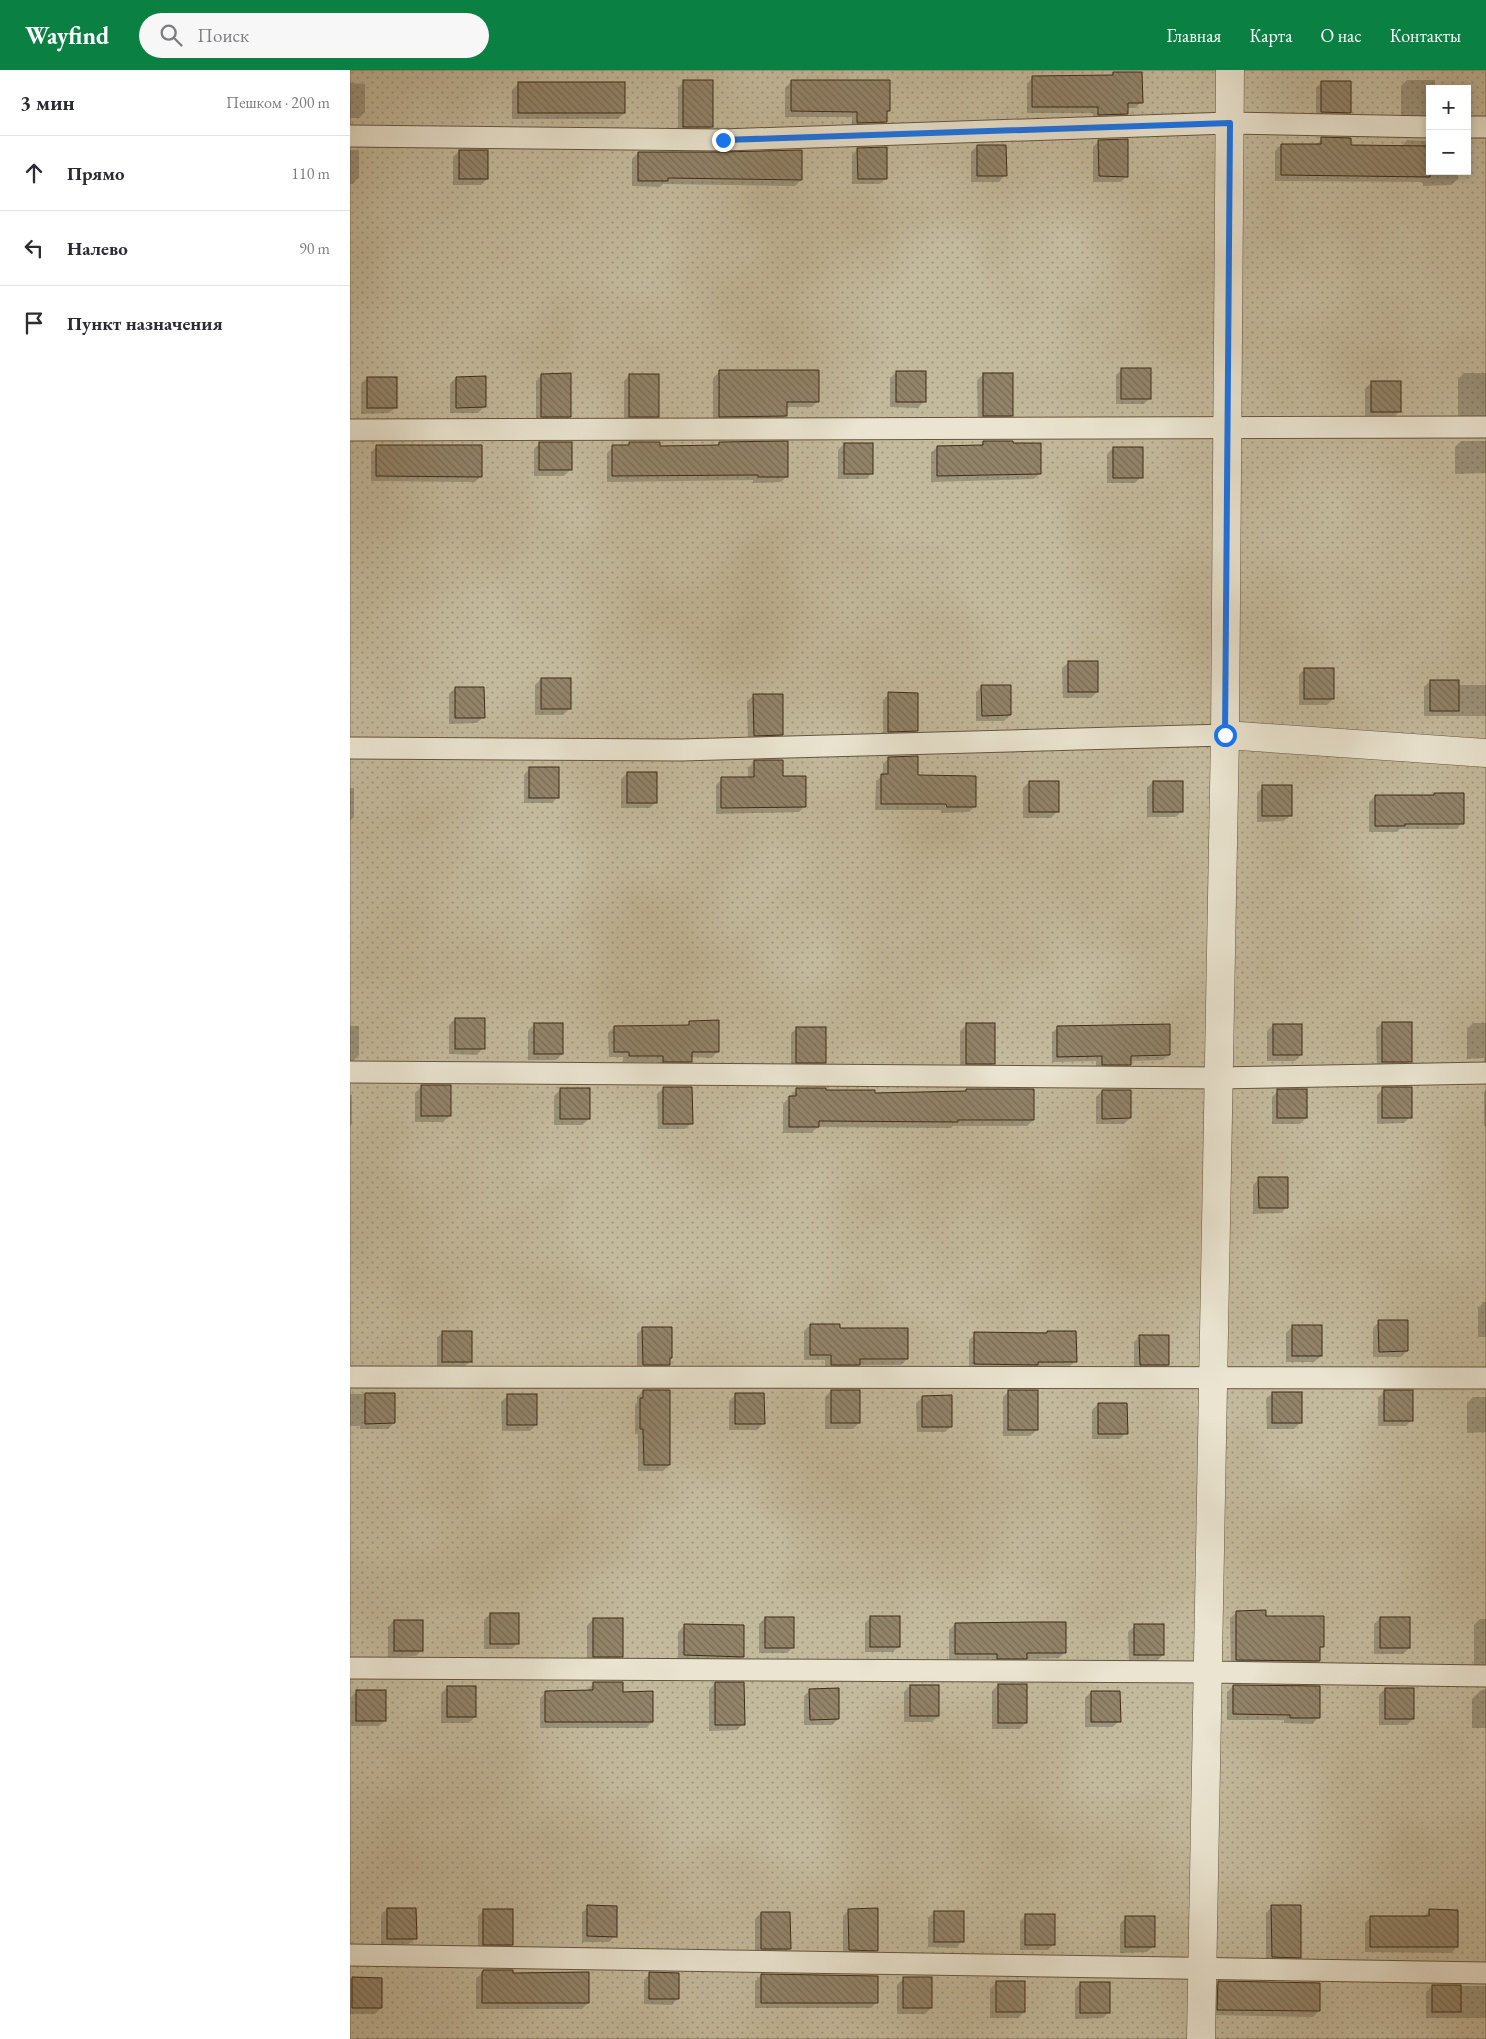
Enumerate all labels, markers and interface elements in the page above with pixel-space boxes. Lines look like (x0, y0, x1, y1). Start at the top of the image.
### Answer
search box (139, 13, 489, 58)
text: Wayfind (25, 20, 109, 51)
icon: search (157, 21, 185, 49)
text: Поиск (197, 23, 249, 48)
text: Главная (1167, 24, 1221, 47)
text: Карта (1249, 24, 1292, 47)
text: О нас (1320, 24, 1362, 47)
text: Контакты (1390, 24, 1461, 47)
map controls (1426, 85, 1471, 175)
button: + (1426, 85, 1471, 130)
text: 3 мин (20, 89, 75, 116)
text: Пешком · 200 m (226, 92, 330, 113)
route end (712, 129, 735, 152)
button: − (1426, 130, 1471, 175)
icon: ahead (20, 159, 48, 187)
text: Прямо (67, 161, 125, 186)
text: 110 m (291, 163, 330, 184)
icon: left (20, 234, 48, 262)
text: Налево (67, 236, 128, 261)
text: 90 m (299, 238, 330, 259)
icon: arrive (20, 309, 48, 337)
text: Пункт назначения (67, 311, 223, 336)
route start (1214, 724, 1237, 747)

